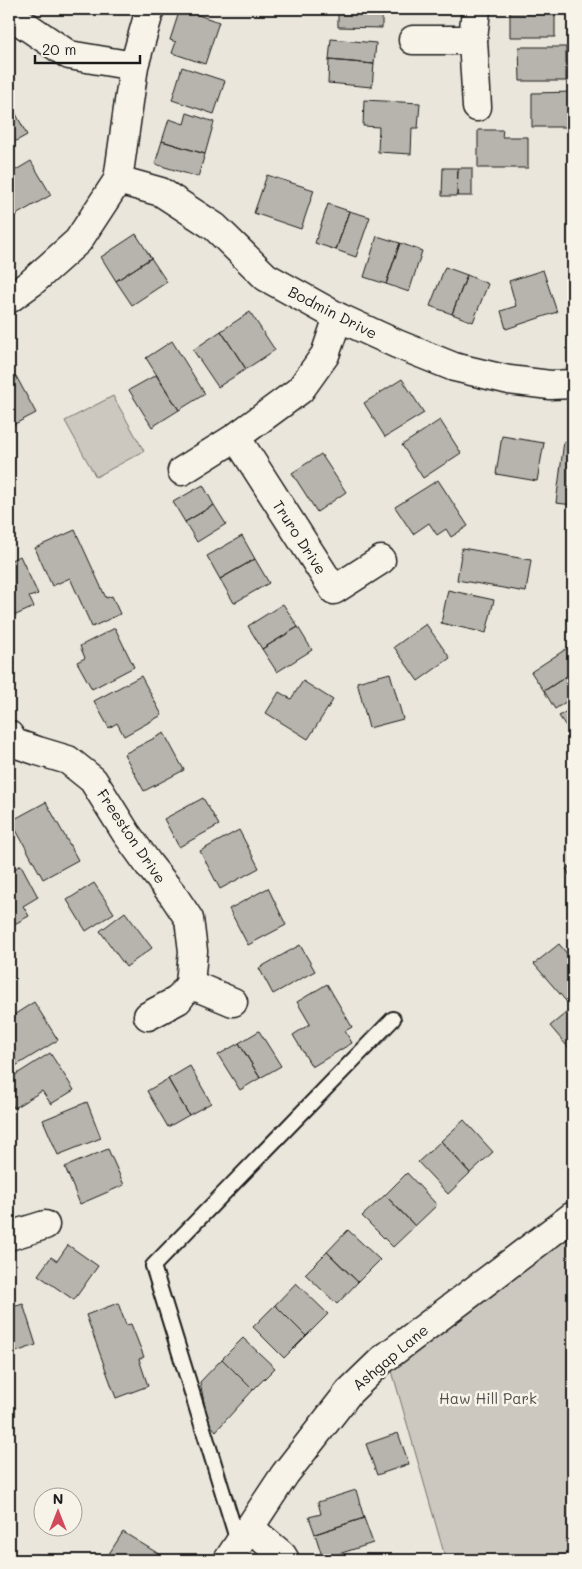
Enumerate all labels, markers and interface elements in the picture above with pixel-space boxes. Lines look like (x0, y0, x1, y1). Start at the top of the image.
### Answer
scale bar (35, 32, 140, 64)
text: 20 m (42, 39, 76, 59)
street label: Bodmin Drive (285, 281, 381, 343)
street label: Truro Drive (268, 496, 332, 578)
street label: Freeston Drive (93, 785, 171, 887)
street label: Ashgap Lane (348, 1319, 432, 1395)
park label: Haw Hill Park (439, 1388, 537, 1408)
north arrow (32, 1486, 82, 1536)
text: N (53, 1489, 63, 1508)

